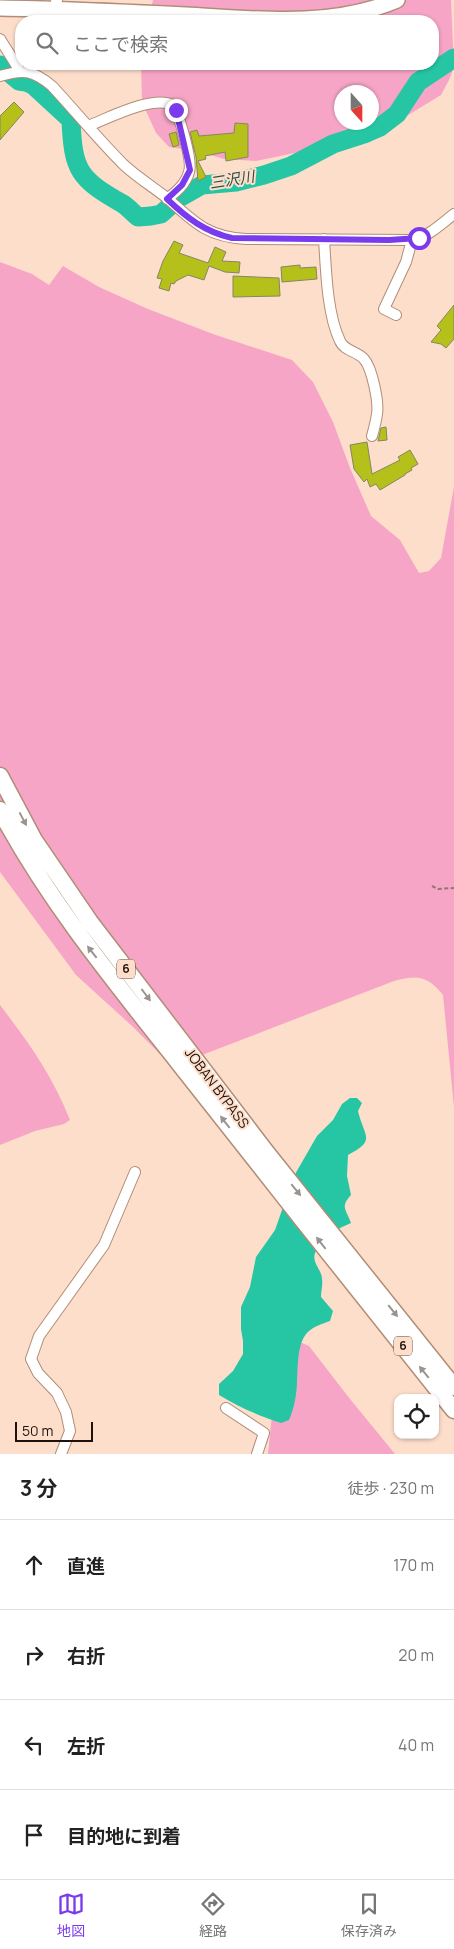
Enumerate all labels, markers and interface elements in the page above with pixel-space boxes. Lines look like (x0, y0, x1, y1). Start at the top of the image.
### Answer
search box (15, 15, 439, 70)
icon: search (33, 29, 61, 57)
text: ここで検索 (73, 31, 168, 57)
north arrow (334, 85, 379, 130)
route end (165, 99, 188, 122)
water label: 三沢川 (208, 165, 258, 193)
route start (408, 227, 431, 250)
one-way arrow (19, 812, 27, 826)
one-way arrow (87, 946, 98, 959)
road number: 6 (117, 960, 135, 979)
one-way arrow (140, 988, 151, 1001)
street label: JOBAN BYPASS (181, 1044, 254, 1132)
one-way arrow (219, 1116, 230, 1129)
one-way arrow (291, 1183, 302, 1196)
one-way arrow (315, 1237, 326, 1250)
one-way arrow (388, 1304, 399, 1317)
road number: 6 (394, 1336, 412, 1355)
one-way arrow (418, 1366, 429, 1379)
map controls (394, 1394, 439, 1439)
button: locate (394, 1394, 439, 1439)
scale bar (15, 1419, 92, 1442)
text: 50 m (22, 1421, 53, 1440)
text: 3 分 (20, 1474, 57, 1502)
text: 徒歩 · 230 m (347, 1477, 434, 1499)
icon: ahead (20, 1551, 48, 1579)
text: 直進 (67, 1553, 105, 1579)
text: 170 m (393, 1554, 434, 1576)
icon: right (20, 1641, 48, 1669)
text: 右折 (67, 1643, 105, 1669)
text: 20 m (398, 1644, 434, 1666)
icon: left (20, 1731, 48, 1759)
text: 左折 (67, 1733, 105, 1759)
text: 40 m (398, 1734, 434, 1756)
icon: arrive (20, 1821, 48, 1849)
text: 目的地に到着 (67, 1823, 181, 1849)
tab: 地図 (57, 1890, 85, 1940)
tab: 経路 (199, 1890, 227, 1940)
tab: 保存済み (341, 1890, 397, 1940)

